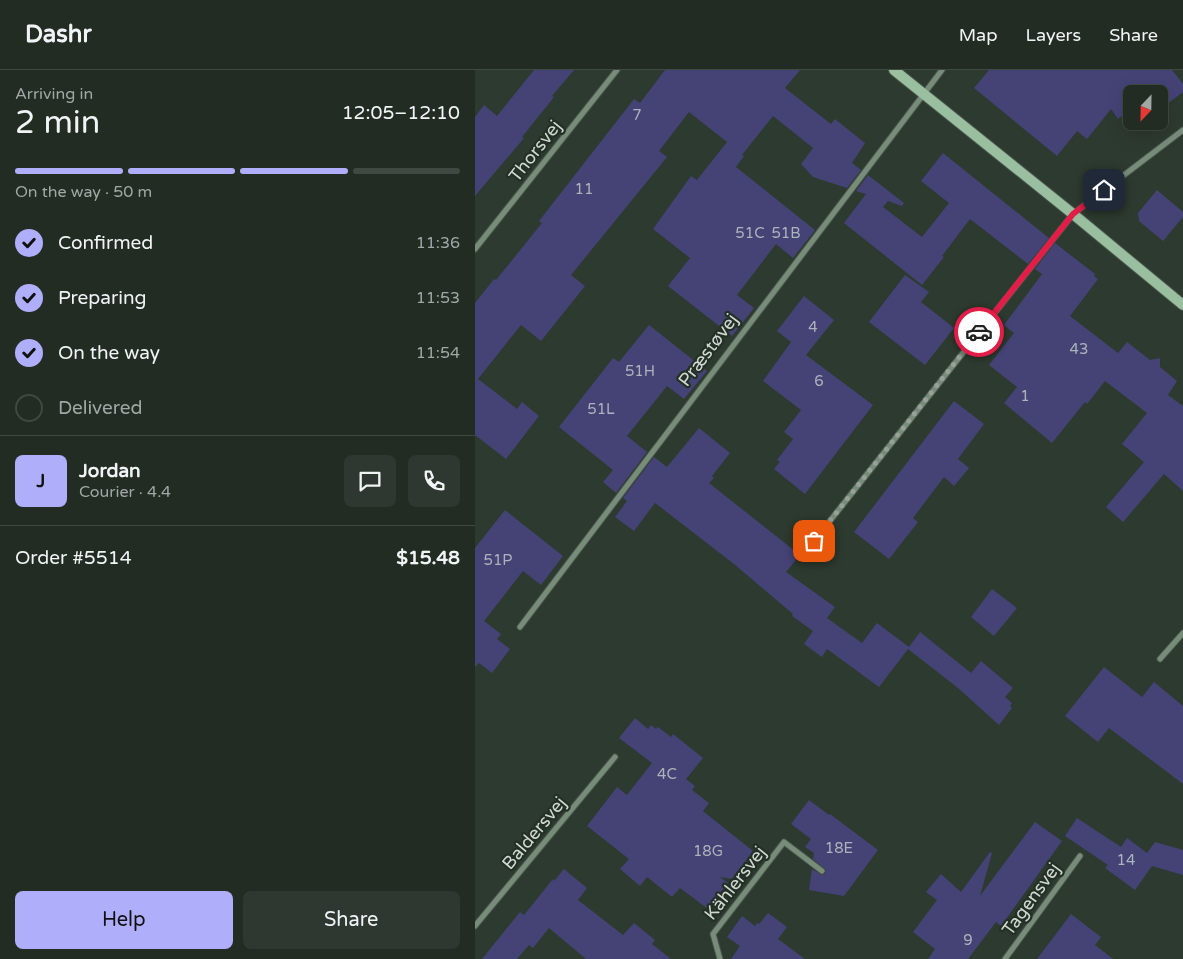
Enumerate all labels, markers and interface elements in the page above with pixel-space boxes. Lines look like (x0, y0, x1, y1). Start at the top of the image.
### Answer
text: Dashr (25, 20, 92, 49)
text: Map (959, 24, 998, 46)
text: Layers (1026, 24, 1081, 46)
text: Share (1109, 24, 1158, 46)
text: Arriving in (15, 84, 93, 104)
north arrow (1123, 85, 1167, 130)
map controls (1123, 85, 1168, 130)
text: 12:05–12:10 (342, 102, 460, 124)
text: 2 min (15, 104, 100, 142)
house number: 7 (632, 106, 642, 124)
street label: Thorsvej (504, 116, 566, 186)
pin (1083, 169, 1125, 211)
icon: home (1090, 176, 1118, 204)
house number: 11 (575, 180, 593, 198)
text: On the way · 50 m (15, 182, 152, 202)
house number: 51C (735, 224, 765, 242)
house number: 51B (771, 224, 801, 242)
icon: check (15, 229, 43, 257)
text: Confirmed (58, 232, 153, 254)
text: 11:36 (416, 233, 460, 253)
icon: check (15, 284, 43, 312)
text: Preparing (58, 287, 147, 309)
text: 11:53 (416, 288, 460, 308)
courier (954, 307, 1004, 357)
street label: Præstøvej (673, 309, 743, 391)
house number: 4 (808, 318, 818, 336)
icon: car (965, 318, 993, 346)
icon: check (15, 339, 43, 367)
house number: 43 (1070, 340, 1088, 358)
text: On the way (58, 342, 160, 364)
text: 11:54 (416, 343, 460, 363)
house number: 51H (625, 362, 655, 380)
house number: 6 (814, 372, 824, 390)
house number: 1 (1020, 387, 1030, 405)
text: Delivered (58, 397, 143, 419)
house number: 51L (587, 400, 615, 418)
button: chat (344, 455, 396, 507)
button: phone (408, 455, 460, 507)
text: Jordan (79, 460, 141, 482)
text: J (37, 470, 45, 492)
text: Courier · 4.4 (79, 482, 171, 502)
pin (793, 520, 835, 562)
icon: bag (800, 527, 828, 555)
text: Order #5514 (15, 547, 132, 569)
text: $15.48 (396, 547, 460, 569)
house number: 51P (484, 551, 512, 569)
house number: 4C (657, 765, 677, 783)
street label: Baldersvej (497, 792, 571, 874)
house number: 18E (825, 839, 853, 857)
house number: 18G (693, 842, 723, 860)
street label: Kählersvej (699, 842, 771, 924)
house number: 14 (1117, 851, 1135, 869)
street label: Tagensvej (997, 858, 1065, 940)
button: Help (15, 891, 233, 949)
button: Share (243, 891, 460, 949)
house number: 9 (963, 931, 973, 949)

